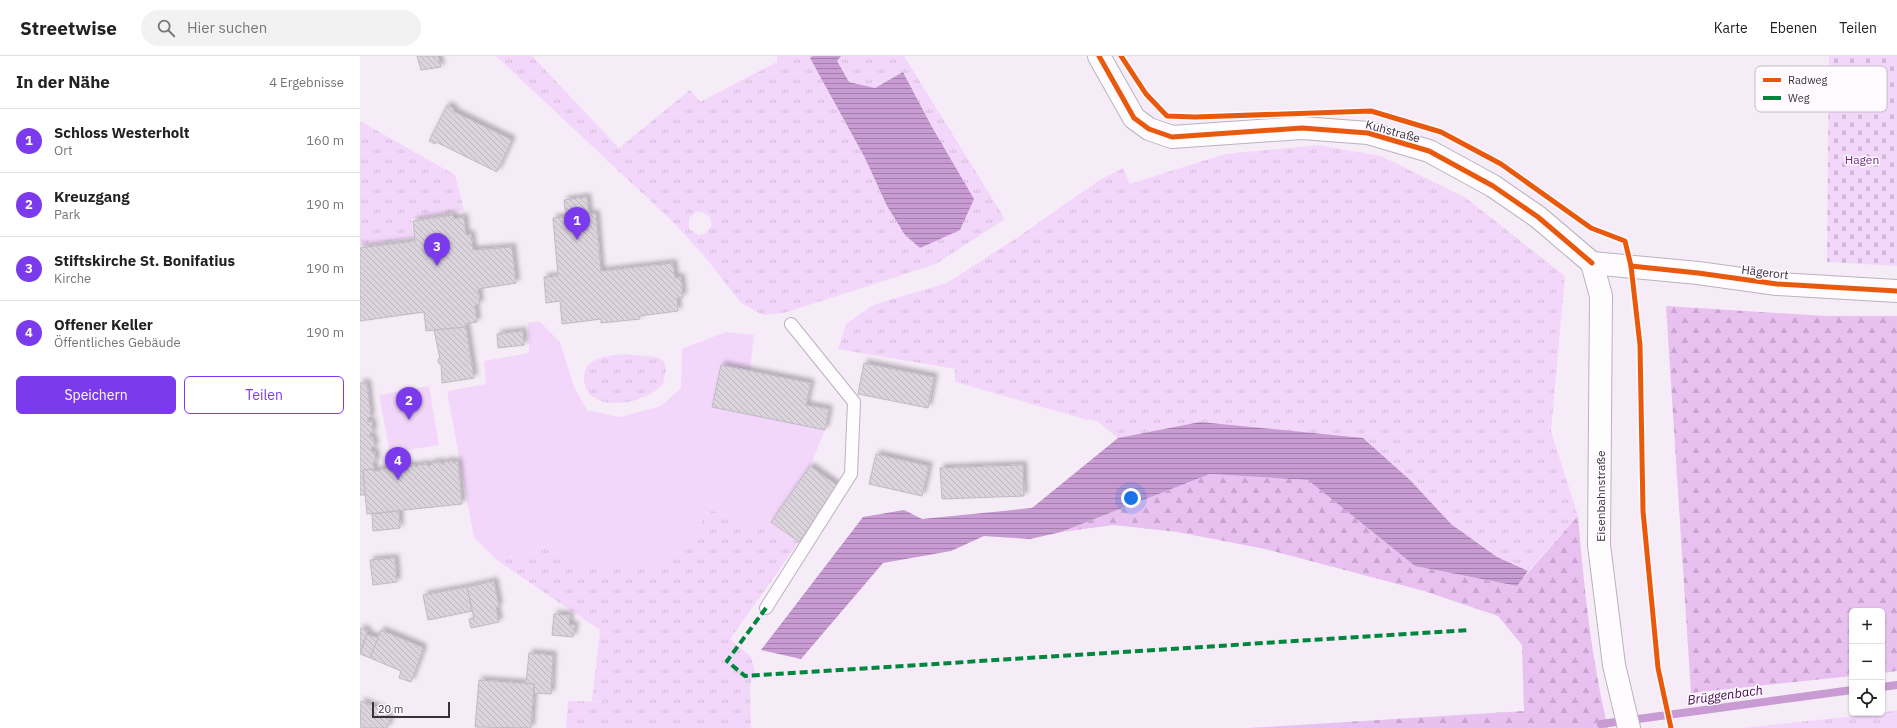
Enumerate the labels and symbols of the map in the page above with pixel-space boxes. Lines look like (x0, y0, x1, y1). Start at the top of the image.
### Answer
legend (1755, 66, 1887, 112)
text: Radweg (1788, 73, 1828, 87)
text: Weg (1788, 91, 1810, 105)
street label: Kuhstraße (1364, 116, 1422, 146)
park label: Hagen (1845, 152, 1879, 167)
pin: 1 (564, 207, 590, 240)
pin: 3 (424, 233, 450, 266)
street label: Hägerort (1741, 262, 1789, 282)
pin: 2 (396, 387, 422, 420)
pin: 4 (385, 447, 411, 480)
street label: Eisenbahnstraße (1593, 450, 1608, 542)
your location (1121, 488, 1141, 508)
water label: Brüggenbach (1686, 681, 1764, 709)
scale bar (372, 700, 450, 719)

